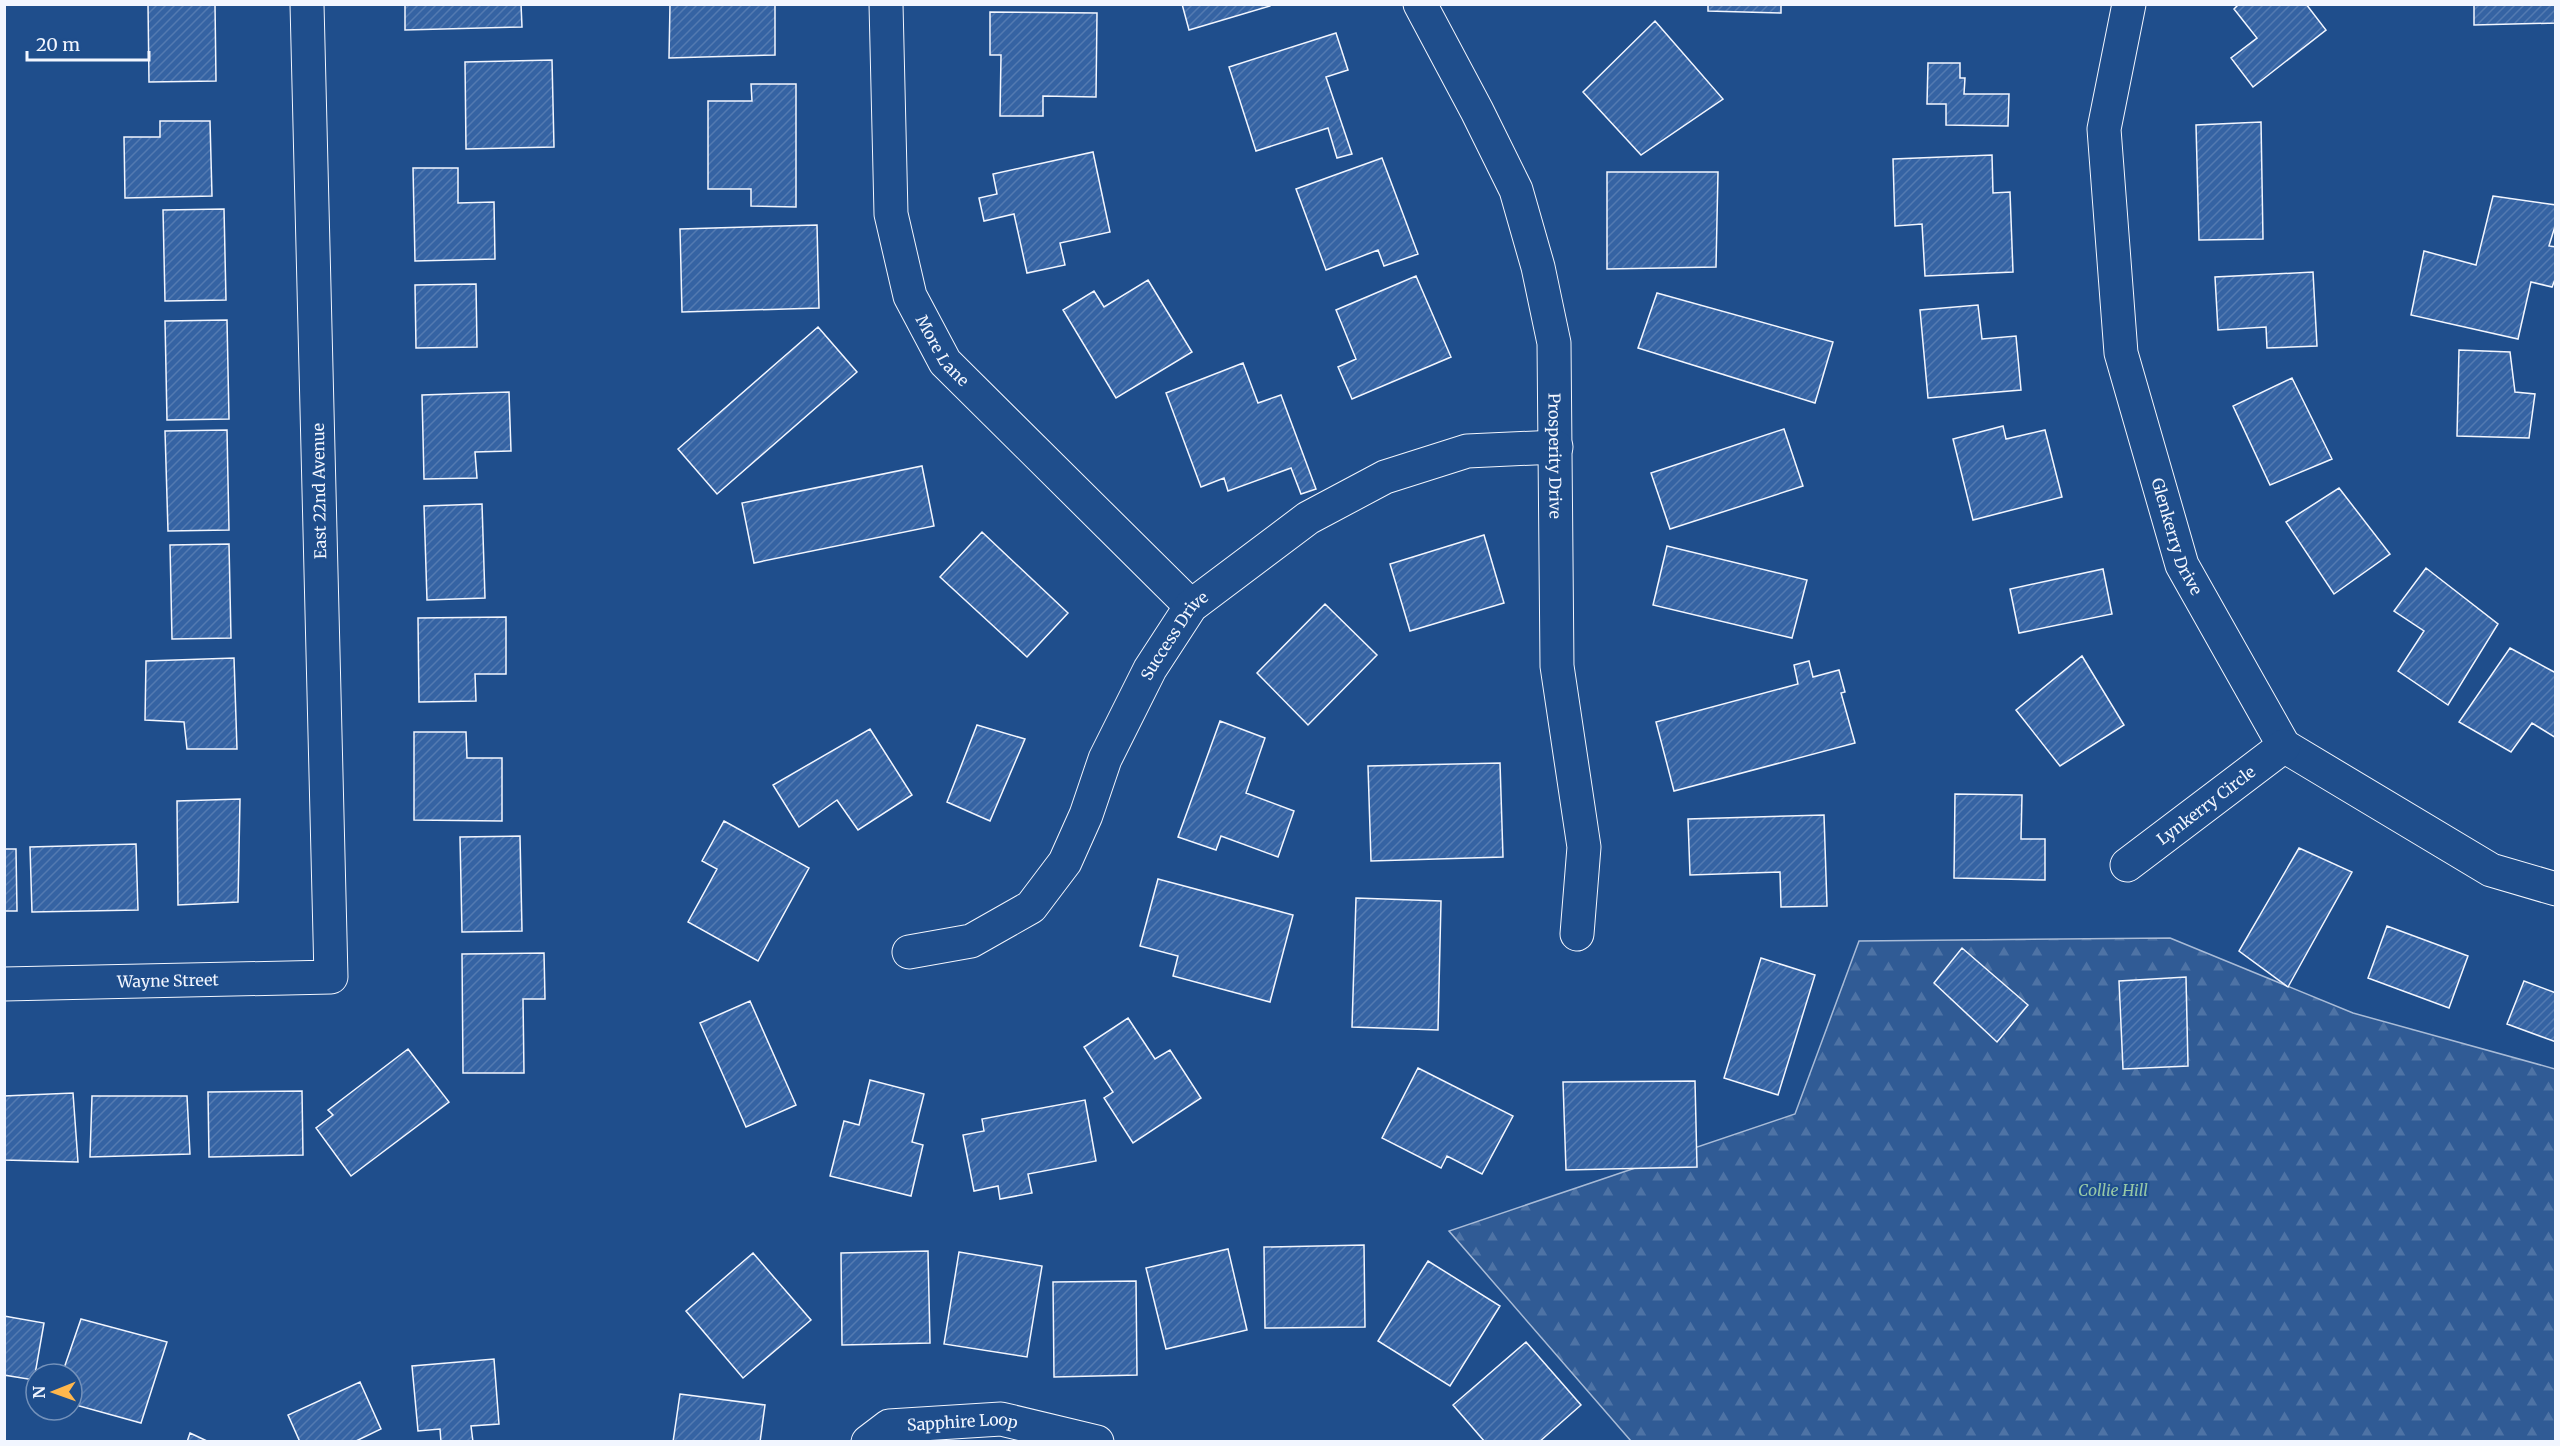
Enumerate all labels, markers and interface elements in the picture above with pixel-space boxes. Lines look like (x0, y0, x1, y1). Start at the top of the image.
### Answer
scale bar (27, 24, 148, 62)
text: 20 m (36, 33, 80, 56)
street label: More Lane (912, 311, 973, 390)
street label: Prosperity Drive (1544, 393, 1566, 519)
street label: East 22nd Avenue (308, 423, 330, 559)
street label: Glenkerry Drive (2147, 476, 2207, 598)
street label: Success Drive (1136, 587, 1212, 683)
street label: Lynkerry Circle (2153, 761, 2259, 849)
street label: Wayne Street (116, 969, 220, 992)
park label: Collie Hill (2078, 1180, 2148, 1200)
north arrow (24, 1362, 84, 1422)
text: N (29, 1385, 49, 1399)
street label: Sapphire Loop (906, 1409, 1020, 1435)

